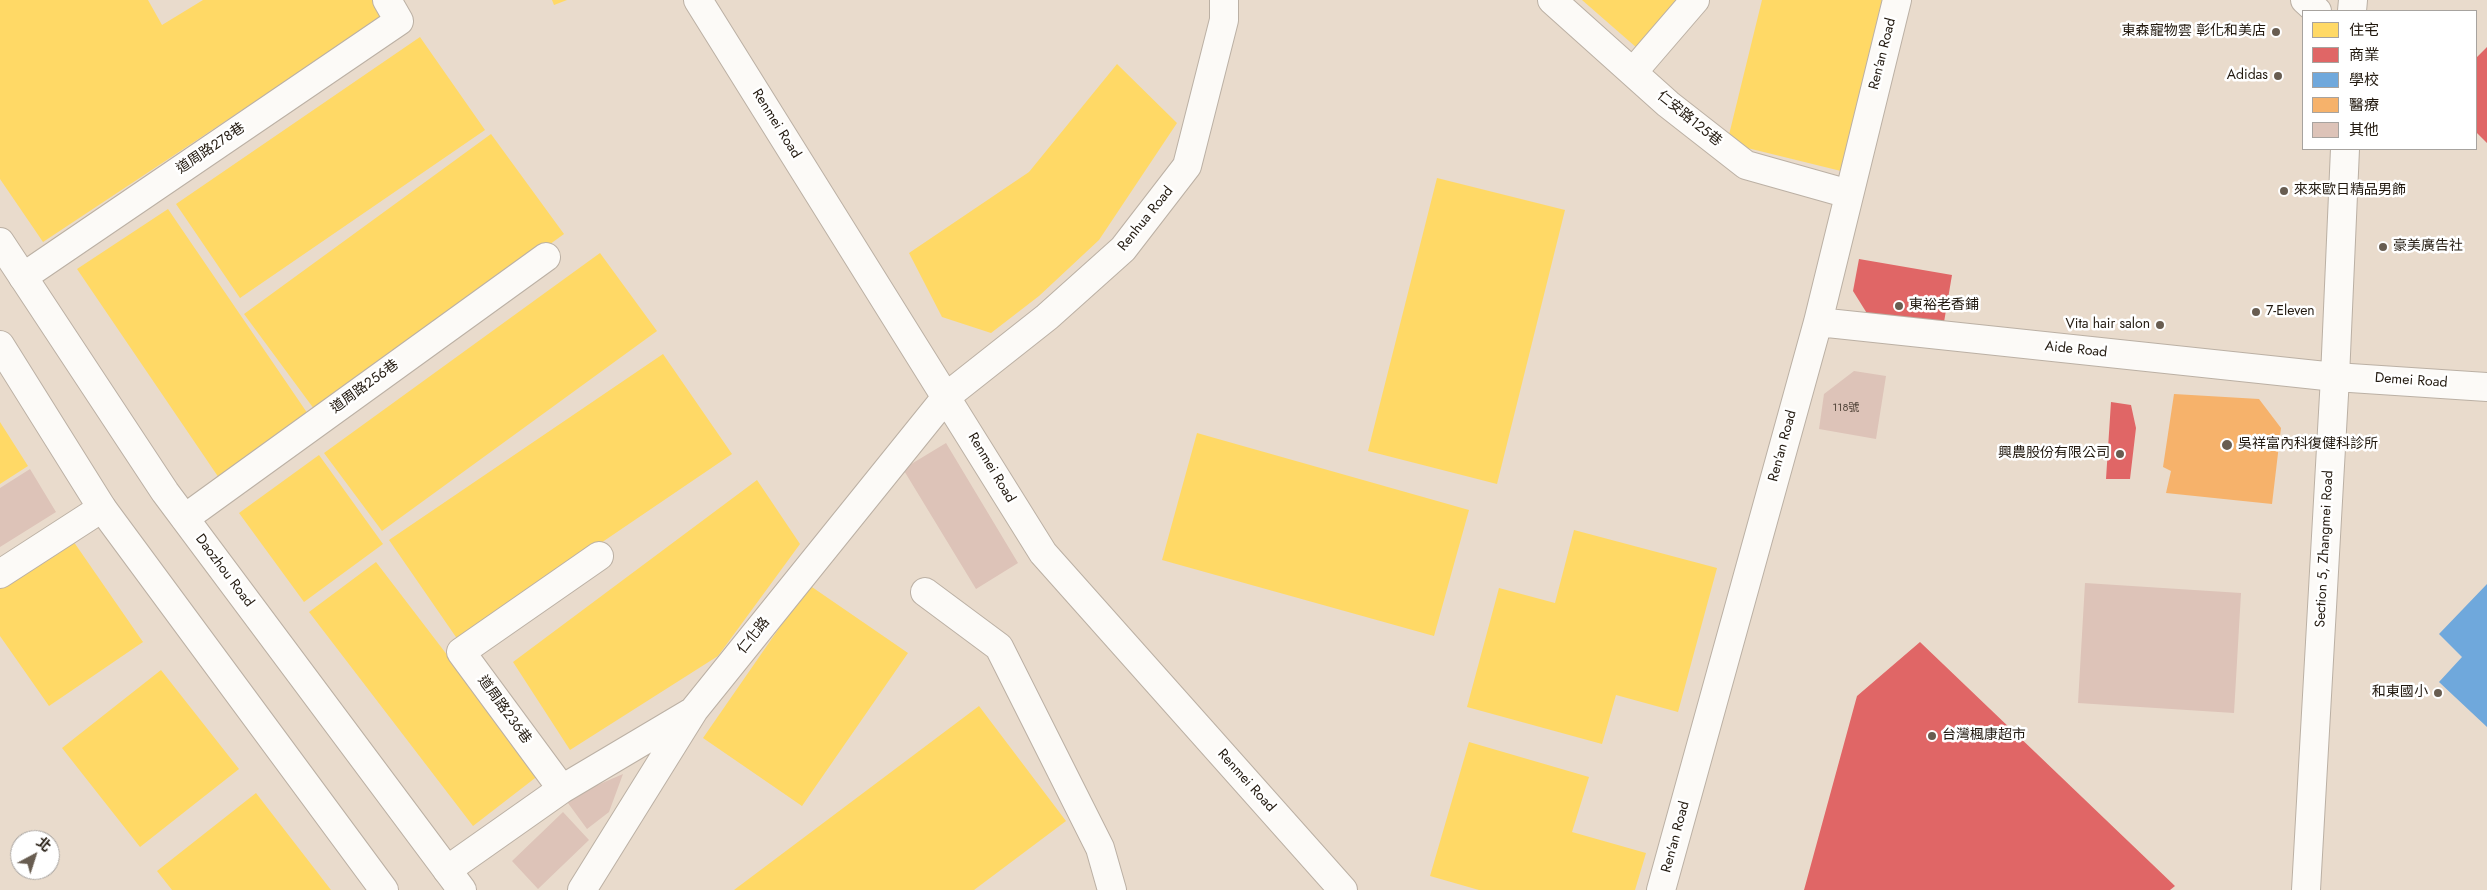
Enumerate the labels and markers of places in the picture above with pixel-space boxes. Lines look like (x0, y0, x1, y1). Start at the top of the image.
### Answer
place label: 東森寵物雲 彰化和美店 (2122, 24, 2266, 40)
marker: 東森寵物雲 彰化和美店 (2270, 26, 2282, 38)
place label: Adidas (2227, 68, 2268, 84)
marker: Adidas (2272, 70, 2284, 82)
place label: 來來歐日精品男飾 (2294, 183, 2406, 199)
marker: 來來歐日精品男飾 (2278, 185, 2290, 197)
place label: 豪美廣告社 (2393, 239, 2463, 255)
marker: 豪美廣告社 (2377, 241, 2389, 253)
place label: 東裕老香鋪 (1909, 298, 1979, 314)
marker: 東裕老香鋪 (1893, 300, 1905, 312)
place label: 7-Eleven (2266, 304, 2315, 320)
marker: 7-Eleven (2250, 306, 2262, 318)
place label: Vita hair salon (2066, 317, 2150, 333)
marker: Vita hair salon (2154, 319, 2166, 331)
place label: 吳祥富內科復健科診所 (2238, 437, 2378, 453)
marker: 吳祥富內科復健科診所 (2220, 438, 2234, 452)
place label: 興農股份有限公司 (1998, 446, 2110, 462)
marker: 興農股份有限公司 (2114, 448, 2126, 460)
place label: 和東國小 (2372, 685, 2428, 701)
marker: 和東國小 (2432, 687, 2444, 699)
place label: 台灣楓康超市 (1942, 728, 2026, 744)
marker: 台灣楓康超市 (1926, 730, 1938, 742)

